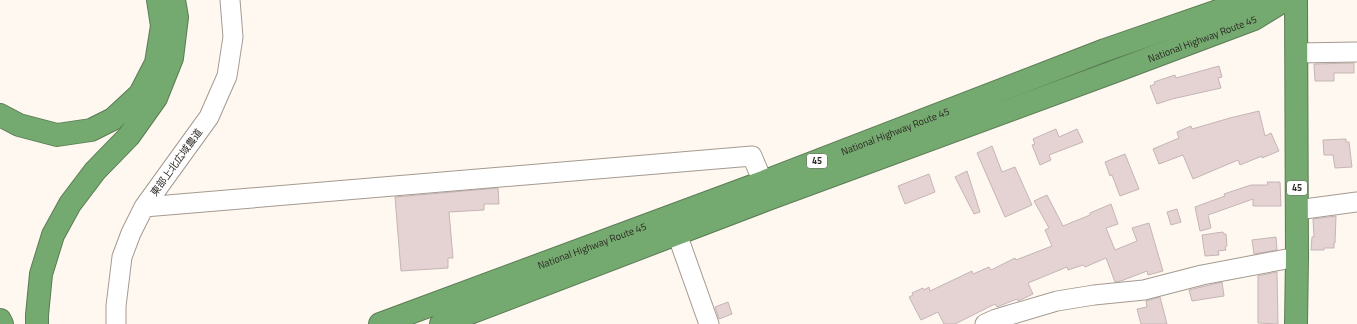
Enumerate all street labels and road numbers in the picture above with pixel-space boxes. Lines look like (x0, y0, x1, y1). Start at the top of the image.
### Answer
street label: National Highway Route 45 (1146, 11, 1259, 66)
street label: National Highway Route 45 (839, 104, 952, 159)
street label: 東部上北広域農道 (147, 126, 206, 199)
road number: 45 (807, 154, 827, 168)
road number: 45 (1287, 181, 1307, 195)
street label: National Highway Route 45 (535, 219, 649, 273)

